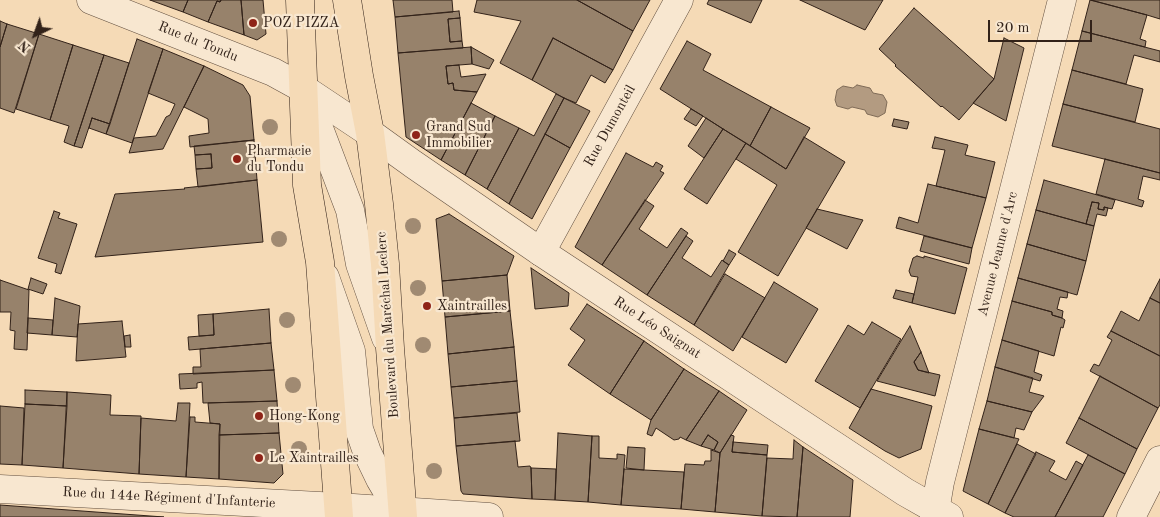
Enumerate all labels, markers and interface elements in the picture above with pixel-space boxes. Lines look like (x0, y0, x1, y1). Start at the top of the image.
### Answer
north arrow (10, 10, 60, 60)
scale bar (990, 10, 1094, 42)
place label: POZ PIZZA (263, 15, 339, 31)
marker: POZ PIZZA (247, 17, 259, 29)
street label: Rue du Tondu (155, 18, 241, 66)
text: 20 m (996, 21, 1030, 36)
text: N (16, 37, 34, 55)
street label: Rue Dumonteil (581, 82, 639, 170)
place label: Grand Sud Immobilier (426, 119, 491, 152)
marker: Grand Sud Immobilier (410, 129, 422, 141)
place label: Pharmacie du Tondu (247, 143, 311, 176)
marker: Pharmacie du Tondu (231, 153, 243, 165)
street label: Avenue Jeanne d'Arc (974, 190, 1022, 318)
street label: Boulevard du Maréchal Leclerc (373, 231, 403, 419)
street label: Rue Léo Saignat (610, 293, 704, 363)
place label: Xaintrailles (437, 298, 507, 314)
marker: Xaintrailles (421, 300, 433, 312)
place label: Hong-Kong (269, 408, 340, 424)
marker: Hong-Kong (253, 410, 265, 422)
place label: Le Xaintrailles (269, 450, 359, 466)
marker: Le Xaintrailles (253, 452, 265, 464)
street label: Rue du 144e Régiment d'Infanterie (62, 484, 276, 512)

